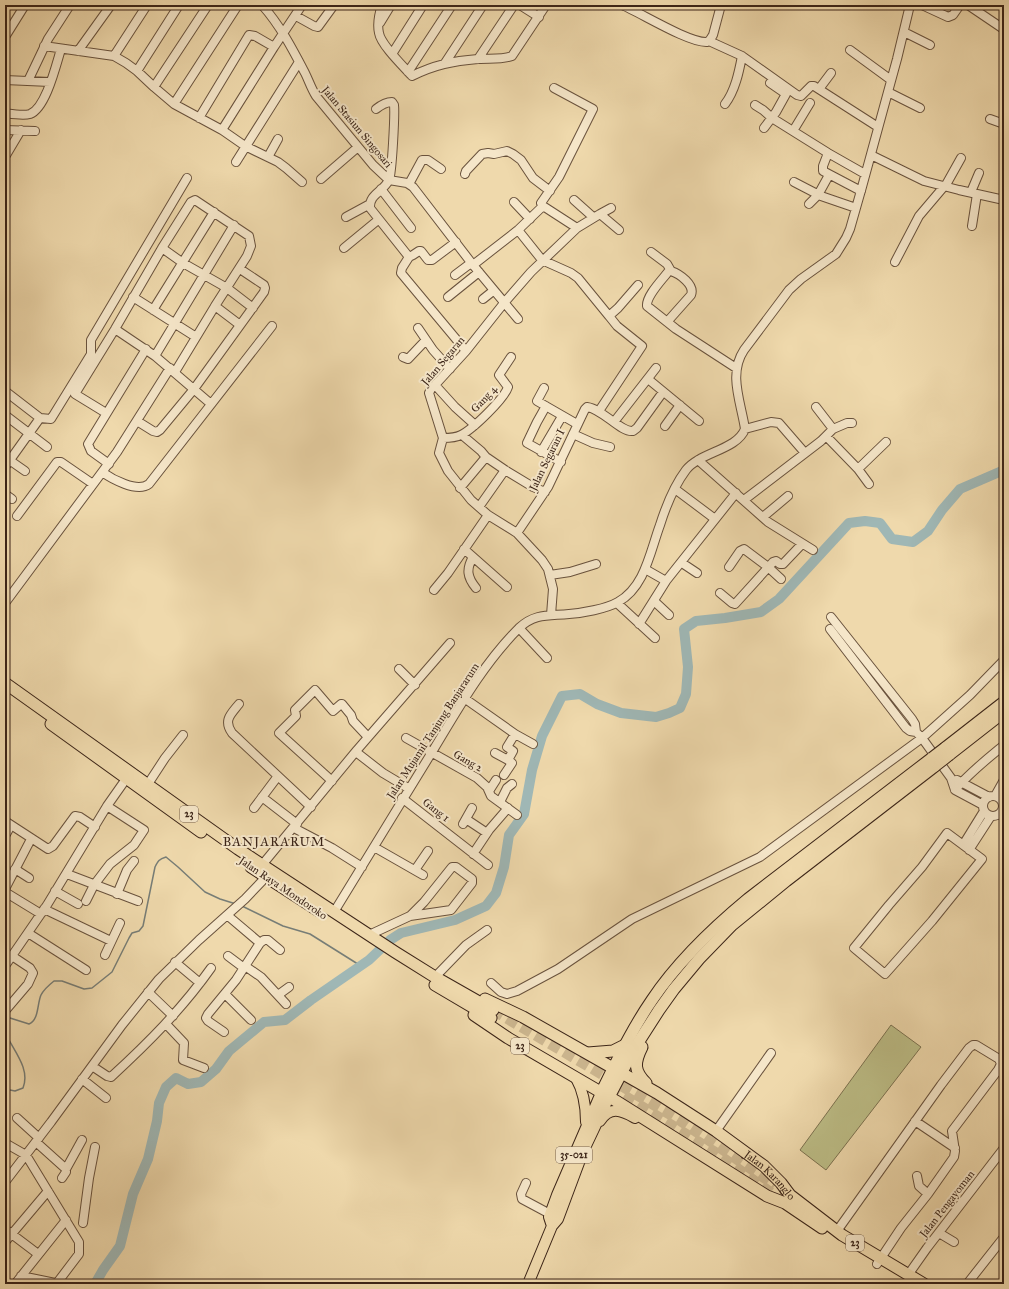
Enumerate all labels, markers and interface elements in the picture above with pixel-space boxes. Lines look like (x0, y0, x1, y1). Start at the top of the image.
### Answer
street label: Jalan Stasiun Singosari (318, 83, 395, 171)
street label: Jalan Segaran (418, 334, 468, 390)
street label: Gang 4 (468, 382, 500, 415)
street label: Jalan Segaran I (526, 427, 569, 494)
street label: Jalan Mujamil Tanjung Banjararum (384, 660, 483, 803)
street label: Gang 2 (451, 747, 485, 775)
street label: Gang 1 (420, 795, 452, 825)
road number: 23 (180, 806, 198, 822)
district label: BANJARARUM (223, 834, 325, 850)
street label: Jalan Raya Mondoroko (235, 853, 330, 923)
road number: 23 (511, 1038, 529, 1054)
road number: 35-021 (556, 1147, 592, 1163)
street label: Jalan Karanglo (741, 1147, 798, 1203)
street label: Jalan Pengayoman (916, 1168, 978, 1242)
road number: 23 (846, 1235, 864, 1251)

